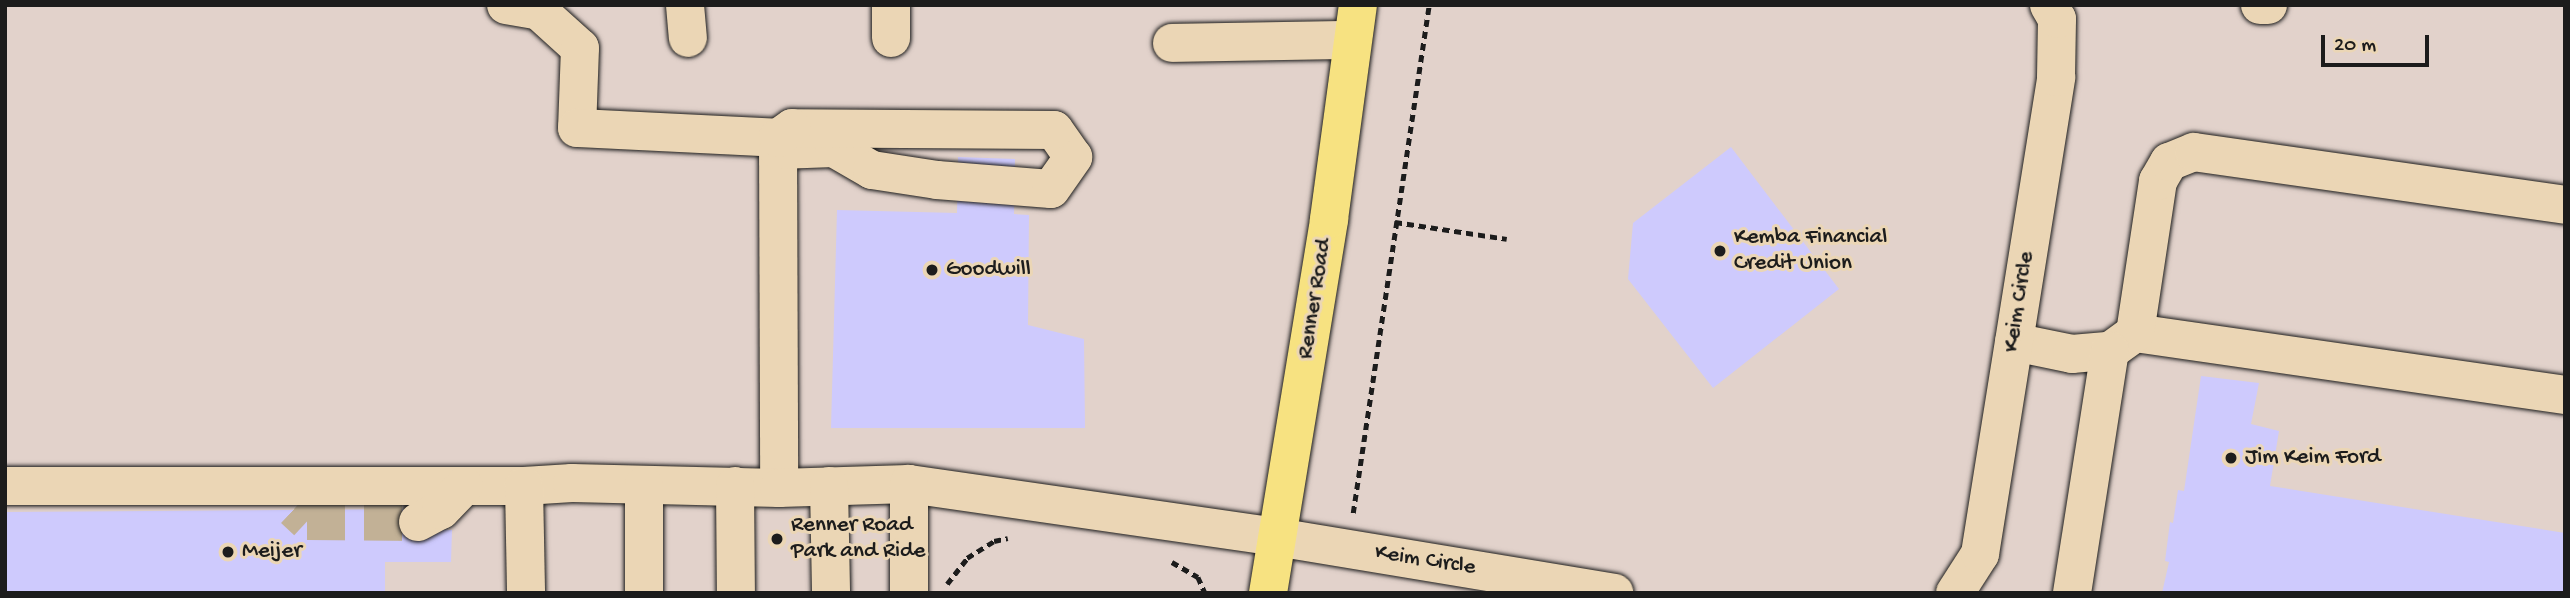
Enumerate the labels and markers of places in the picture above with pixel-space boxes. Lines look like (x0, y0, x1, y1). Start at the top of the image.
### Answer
place label: Kemba Financial Credit Union (1734, 224, 1887, 278)
marker: Kemba Financial Credit Union (1712, 243, 1728, 259)
place label: Goodwill (946, 256, 1031, 284)
marker: Goodwill (924, 262, 940, 278)
place label: Jim Keim Ford (2245, 444, 2381, 472)
marker: Jim Keim Ford (2223, 450, 2239, 466)
place label: Renner Road Park and Ride (791, 512, 925, 566)
marker: Renner Road Park and Ride (769, 531, 785, 547)
place label: Meijer (242, 538, 302, 566)
marker: Meijer (220, 544, 236, 560)

